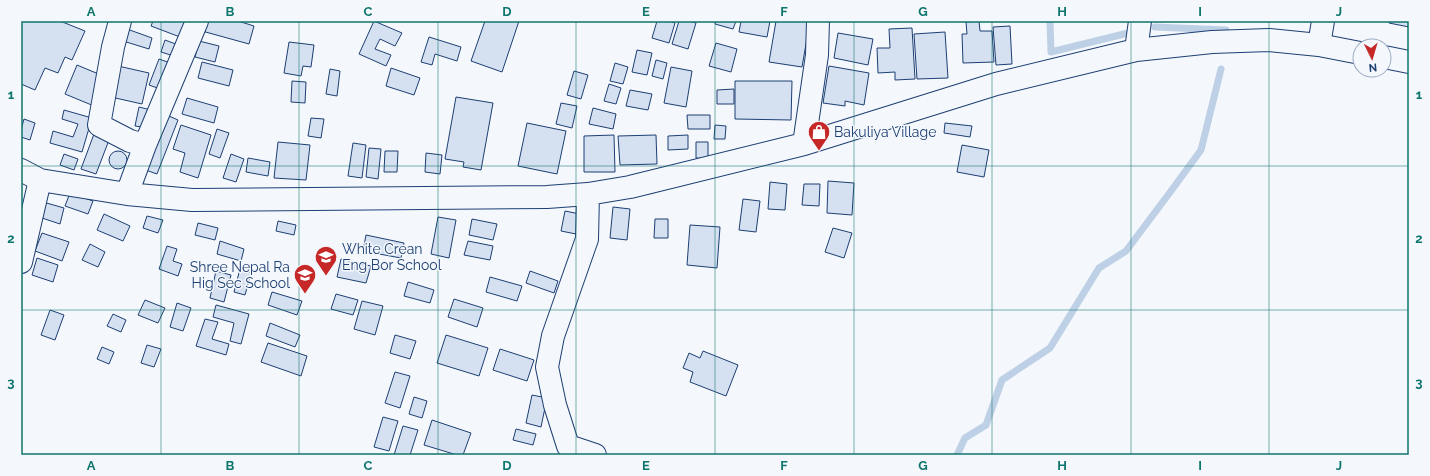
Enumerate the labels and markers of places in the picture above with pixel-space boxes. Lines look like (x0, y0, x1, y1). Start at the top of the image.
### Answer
shop icon: Bakuliya Village (806, 119, 832, 152)
place label: Bakuliya Village (834, 124, 936, 140)
place label: White Crean Eng Bor School (342, 241, 442, 273)
school or university icon: White Crean Eng Bor School (313, 244, 339, 277)
place label: Shree Nepal Ra Hig Sec School (190, 259, 290, 291)
school or university icon: Shree Nepal Ra Hig Sec School (292, 262, 318, 295)

